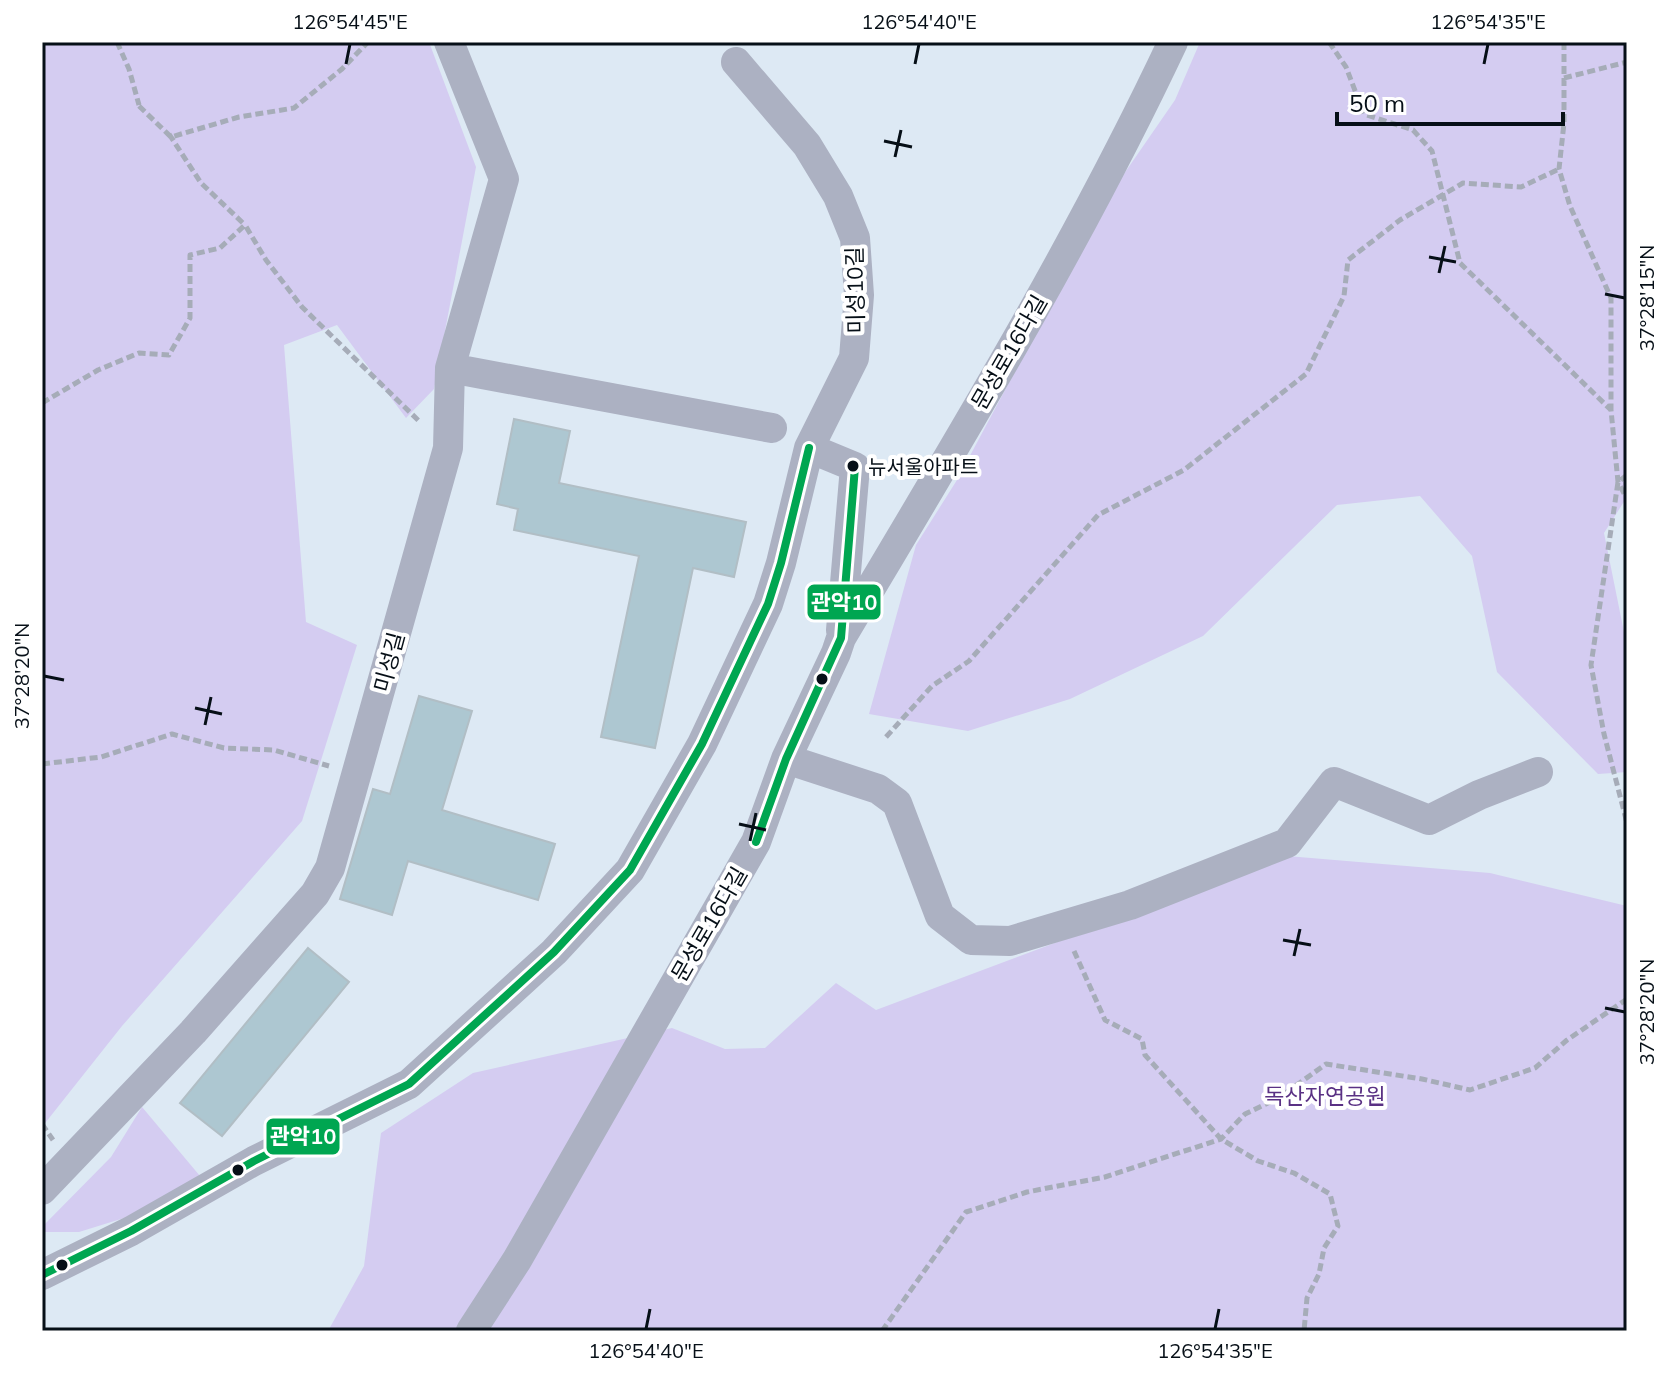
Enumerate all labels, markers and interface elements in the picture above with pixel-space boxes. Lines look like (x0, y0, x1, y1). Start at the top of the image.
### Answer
text: 126°54'45"E (292, 9, 408, 34)
text: 126°54'40"E (861, 9, 977, 34)
text: 126°54'35"E (1430, 9, 1546, 34)
scale bar (1337, 76, 1563, 126)
text: 50 m (1349, 88, 1405, 118)
text: 37°28'15"N (1634, 245, 1659, 351)
street label: 미성10길 (840, 246, 870, 334)
street label: 문성로16다길 (965, 290, 1053, 414)
place label: 뉴서울아파트 (868, 454, 978, 479)
marker: 뉴서울아파트 (845, 458, 861, 474)
line badge: 관악10 (806, 583, 882, 621)
text: 관악10 (811, 588, 877, 616)
text: 37°28'20"N (9, 623, 34, 729)
street label: 미성길 (368, 629, 410, 695)
unlabelled marker (814, 671, 830, 687)
street label: 문성로16다길 (665, 862, 753, 986)
text: 37°28'20"N (1634, 959, 1659, 1065)
park label: 독산자연공원 (1264, 1082, 1386, 1110)
line badge: 관악10 (265, 1117, 341, 1156)
text: 관악10 (270, 1122, 336, 1150)
unlabelled marker (230, 1162, 246, 1178)
unlabelled marker (54, 1257, 70, 1273)
text: 126°54'40"E (588, 1338, 704, 1363)
text: 126°54'35"E (1157, 1338, 1273, 1363)

